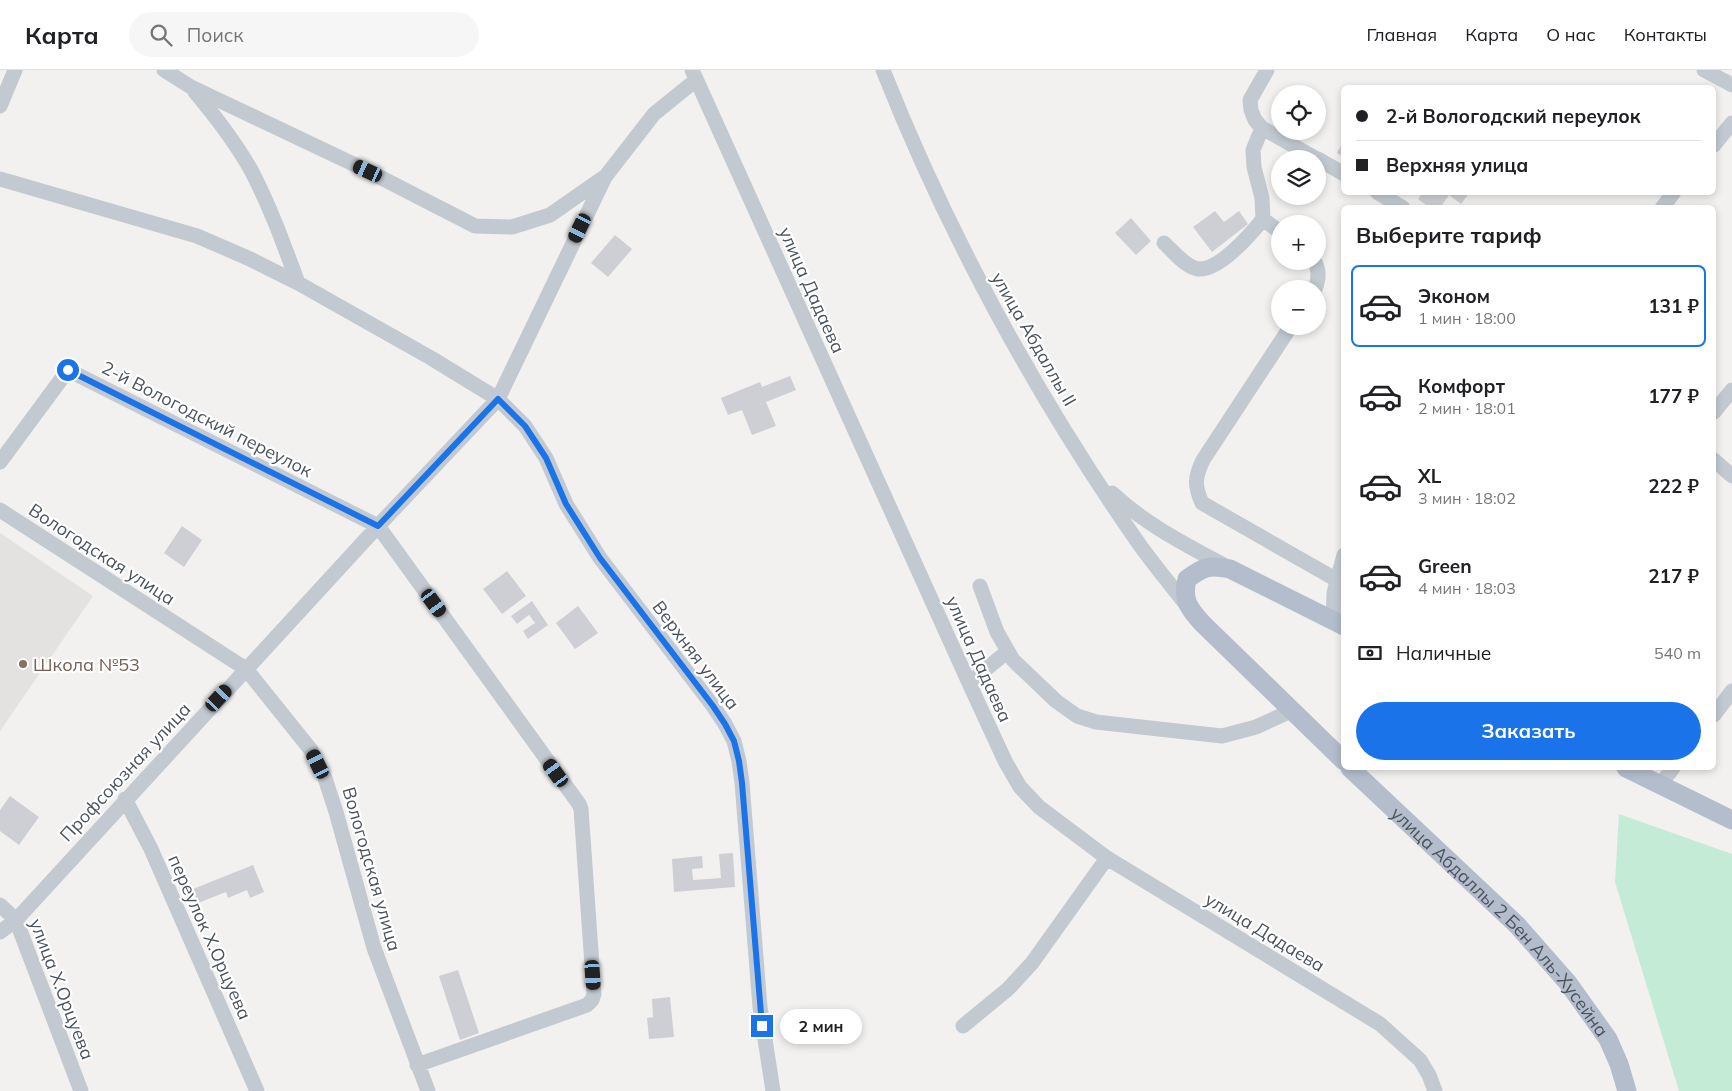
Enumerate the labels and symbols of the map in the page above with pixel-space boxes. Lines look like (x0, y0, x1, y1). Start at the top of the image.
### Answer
car (351, 158, 384, 184)
car (566, 211, 593, 245)
street label: улица Дадаева (774, 223, 850, 357)
street label: улица Абдаллы II (986, 268, 1082, 410)
street label: 2-й Вологодский переулок (98, 356, 316, 482)
route start (57, 359, 79, 381)
street label: Вологодская улица (25, 498, 179, 610)
car (419, 586, 448, 620)
street label: улица Дадаева (941, 592, 1017, 726)
street label: Верхняя улица (648, 596, 744, 714)
place label: Школа №53 (33, 653, 140, 676)
marker: Школа №53 (17, 658, 29, 670)
car (203, 682, 234, 714)
street label: Профсоюзная улица (55, 698, 195, 846)
car (304, 747, 331, 781)
car (541, 756, 570, 790)
street label: Вологодская улица (338, 784, 406, 954)
street label: улица Абдаллы 2 Бен Аль-Хусейна (1386, 801, 1614, 1041)
street label: переулок Х.Орцуева (163, 851, 257, 1023)
street label: улица Дадаева (1201, 887, 1329, 977)
street label: улица Х.Орцуева (25, 915, 99, 1063)
car (584, 960, 601, 990)
callout: 2 мин (780, 1008, 862, 1044)
route end (751, 1015, 773, 1037)

